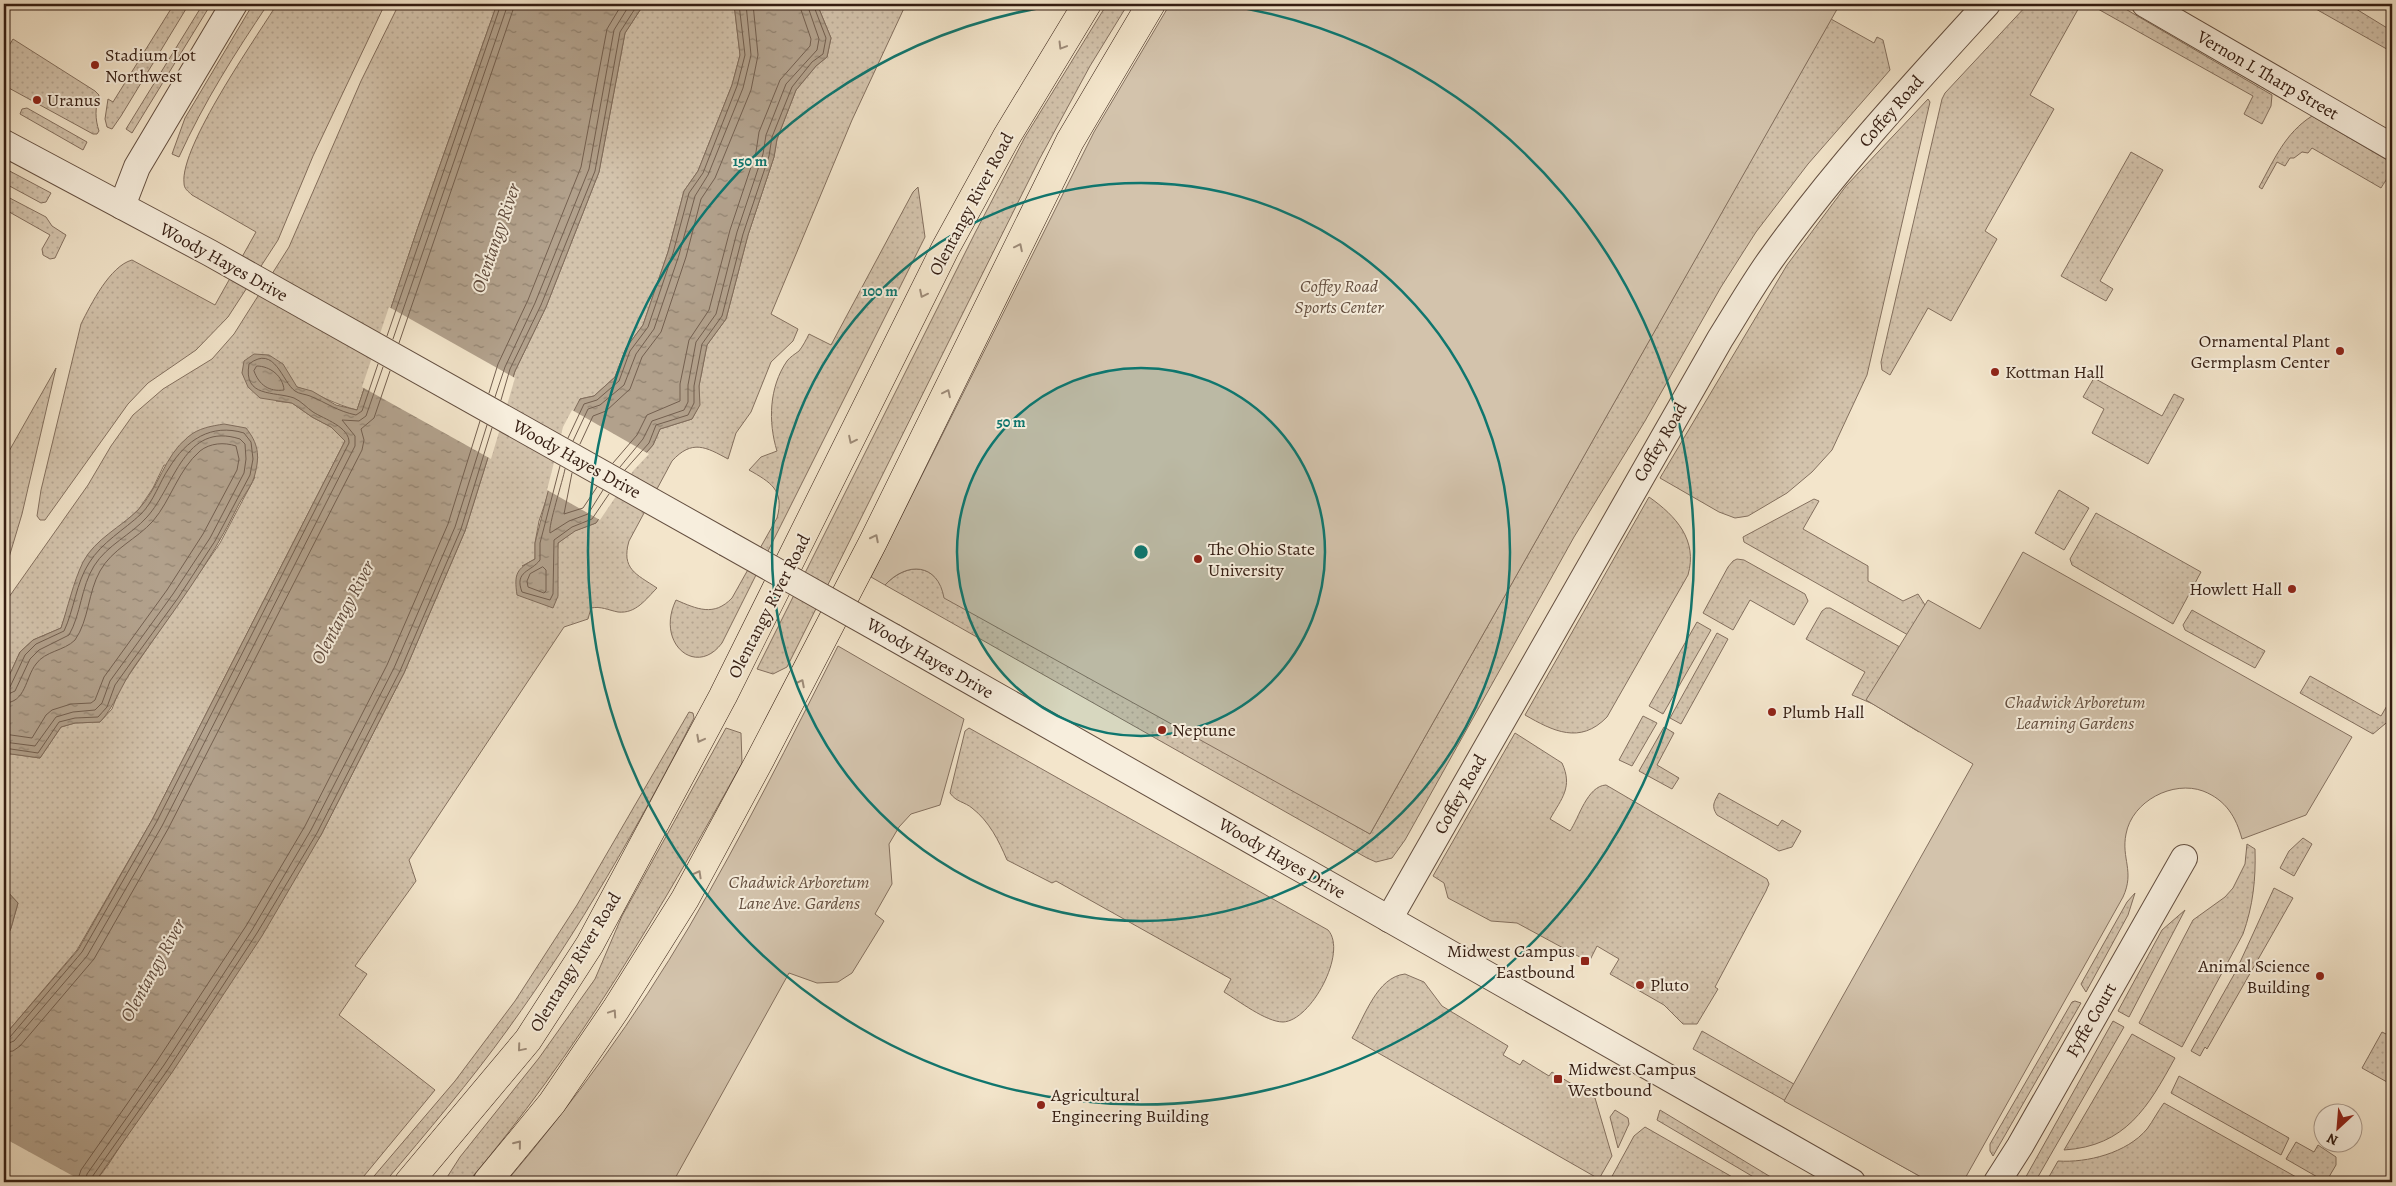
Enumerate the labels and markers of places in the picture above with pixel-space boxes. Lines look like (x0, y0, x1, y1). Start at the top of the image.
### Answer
place label: Stadium Lot Northwest (105, 43, 196, 88)
marker: Stadium Lot Northwest (89, 59, 101, 71)
place label: Uranus (47, 88, 101, 112)
marker: Uranus (31, 94, 43, 106)
place label: Ornamental Plant Germplasm Center (2191, 329, 2330, 374)
marker: Ornamental Plant Germplasm Center (2334, 345, 2346, 357)
place label: Kottman Hall (2005, 360, 2104, 384)
marker: Kottman Hall (1989, 366, 2001, 378)
place label: The Ohio State University (1208, 537, 1315, 582)
centre of rings (1132, 543, 1150, 561)
marker: The Ohio State University (1192, 553, 1204, 565)
place label: Howlett Hall (2189, 577, 2283, 601)
marker: Howlett Hall (2286, 583, 2298, 595)
place label: Plumb Hall (1782, 700, 1865, 724)
marker: Plumb Hall (1766, 706, 1778, 718)
place label: Neptune (1172, 718, 1236, 742)
marker: Neptune (1156, 724, 1168, 736)
place label: Midwest Campus Eastbound (1447, 939, 1575, 984)
place label: Animal Science Building (2197, 954, 2310, 999)
marker: Midwest Campus Eastbound (1579, 955, 1591, 967)
marker: Animal Science Building (2314, 970, 2326, 982)
place label: Pluto (1650, 973, 1689, 997)
marker: Pluto (1634, 979, 1646, 991)
place label: Midwest Campus Westbound (1567, 1057, 1696, 1102)
marker: Midwest Campus Westbound (1552, 1073, 1564, 1085)
place label: Agricultural Engineering Building (1050, 1083, 1209, 1128)
marker: Agricultural Engineering Building (1035, 1099, 1047, 1111)

